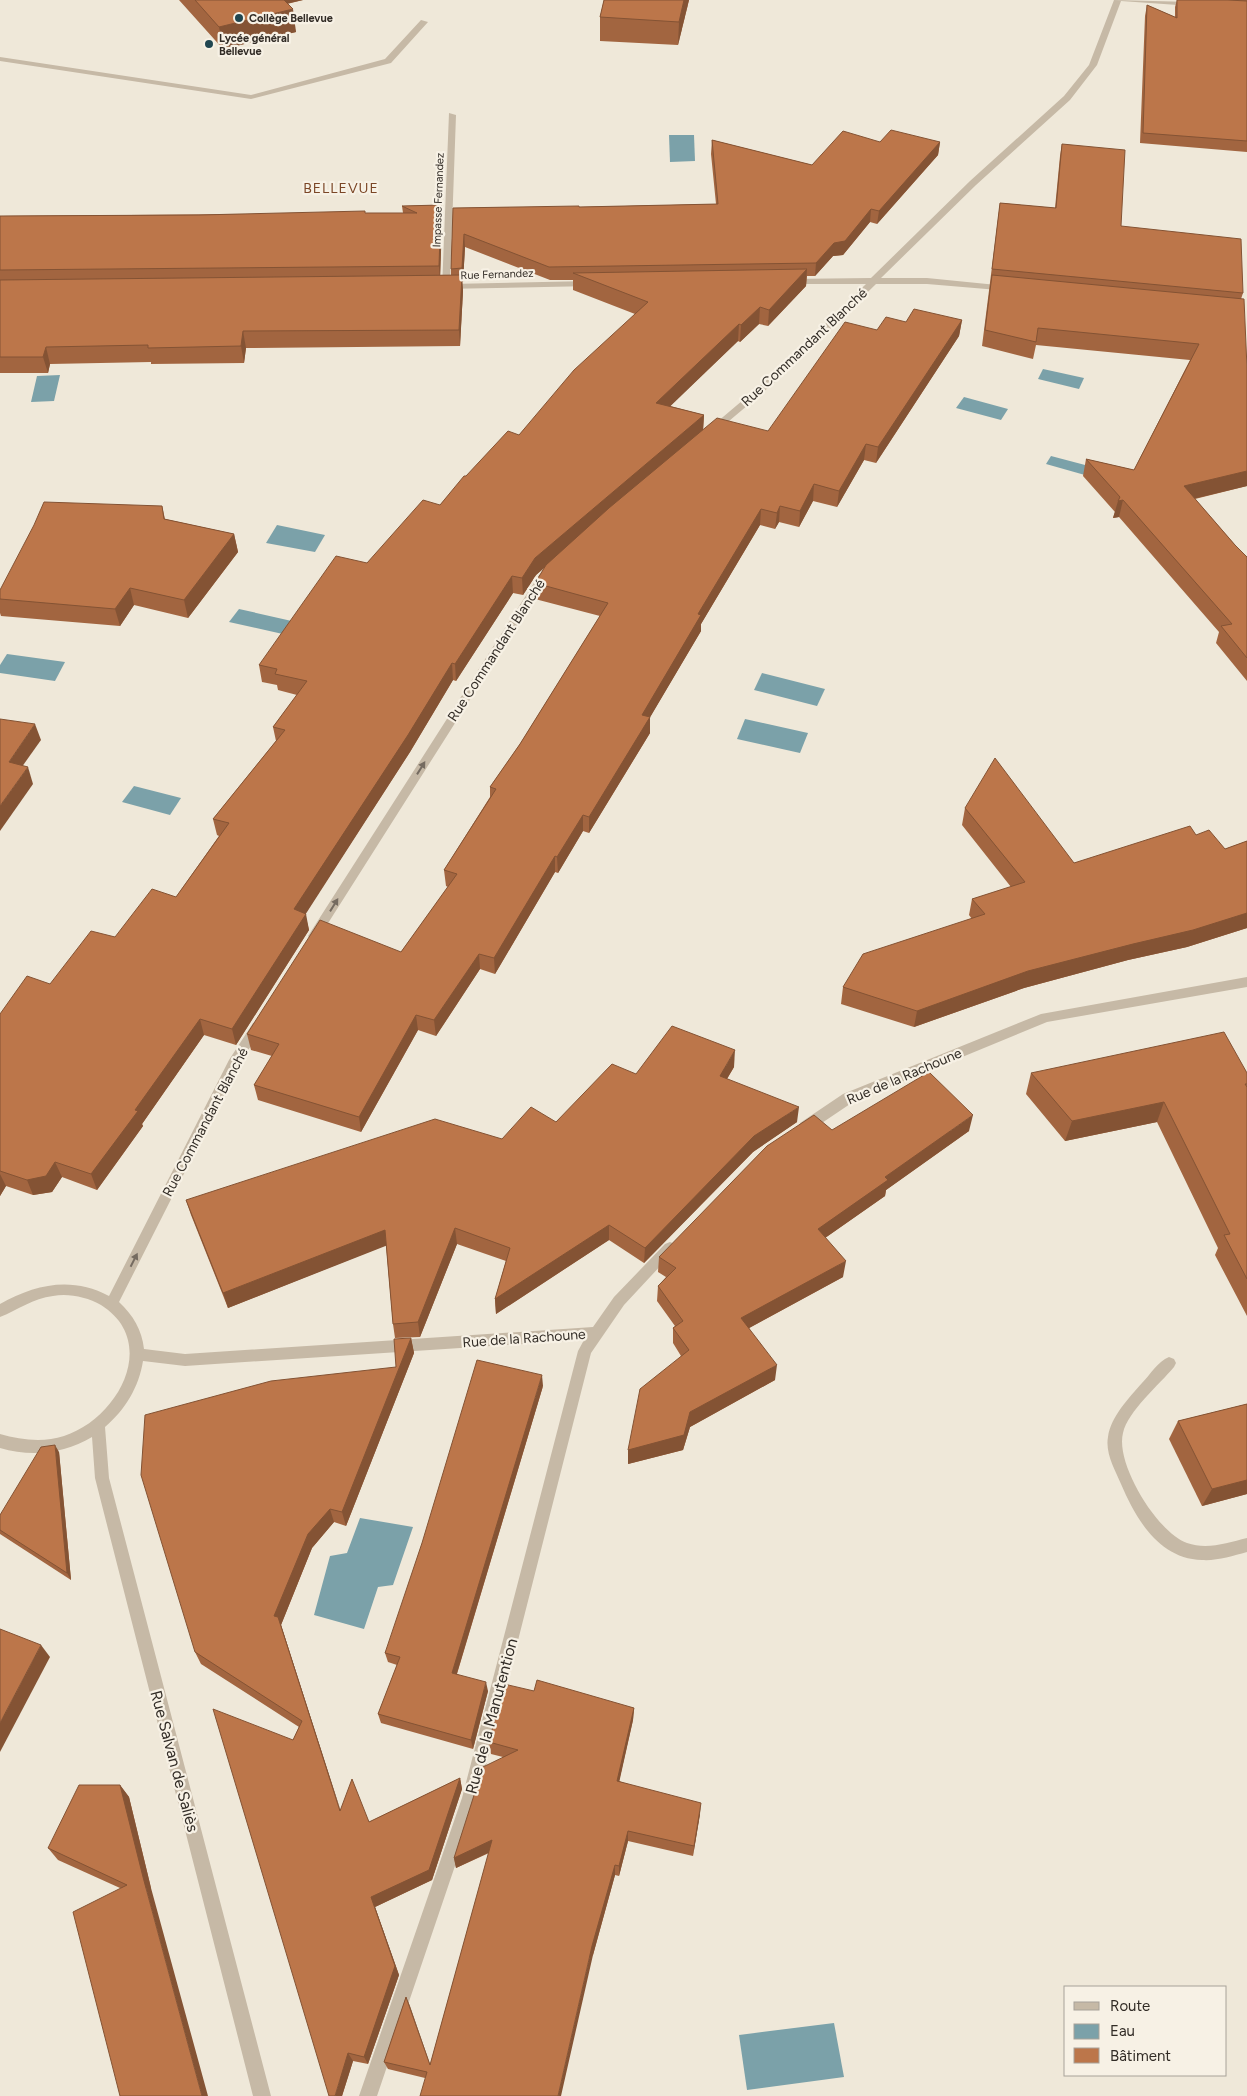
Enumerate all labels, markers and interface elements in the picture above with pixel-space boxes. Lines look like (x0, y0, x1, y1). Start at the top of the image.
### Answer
marker: Collège Bellevue (233, 12, 245, 24)
place label: Collège Bellevue (249, 12, 333, 25)
place label: Lycée général Bellevue (219, 32, 290, 58)
marker: Lycée général Bellevue (203, 38, 215, 50)
street label: Impasse Fernandez (430, 152, 447, 248)
district label: BELLEVUE (303, 180, 379, 197)
street label: Rue Fernandez (460, 267, 534, 282)
street label: Rue Commandant Blanché (738, 284, 871, 410)
street label: Rue Commandant Blanché (444, 576, 549, 725)
one-way arrow (416, 761, 426, 775)
one-way arrow (329, 899, 338, 912)
street label: Rue de la Rachoune (844, 1044, 965, 1108)
street label: Rue Commandant Blanché (159, 1045, 252, 1200)
one-way arrow (130, 1253, 138, 1267)
street label: Rue de la Rachoune (462, 1326, 587, 1351)
street label: Rue de la Manutention (462, 1636, 521, 1796)
street label: Rue Salvan de Saliès (146, 1688, 203, 1834)
legend (1064, 1986, 1227, 2076)
text: Route (1110, 1997, 1150, 2015)
text: Eau (1110, 2022, 1135, 2040)
text: Bâtiment (1110, 2047, 1171, 2065)

